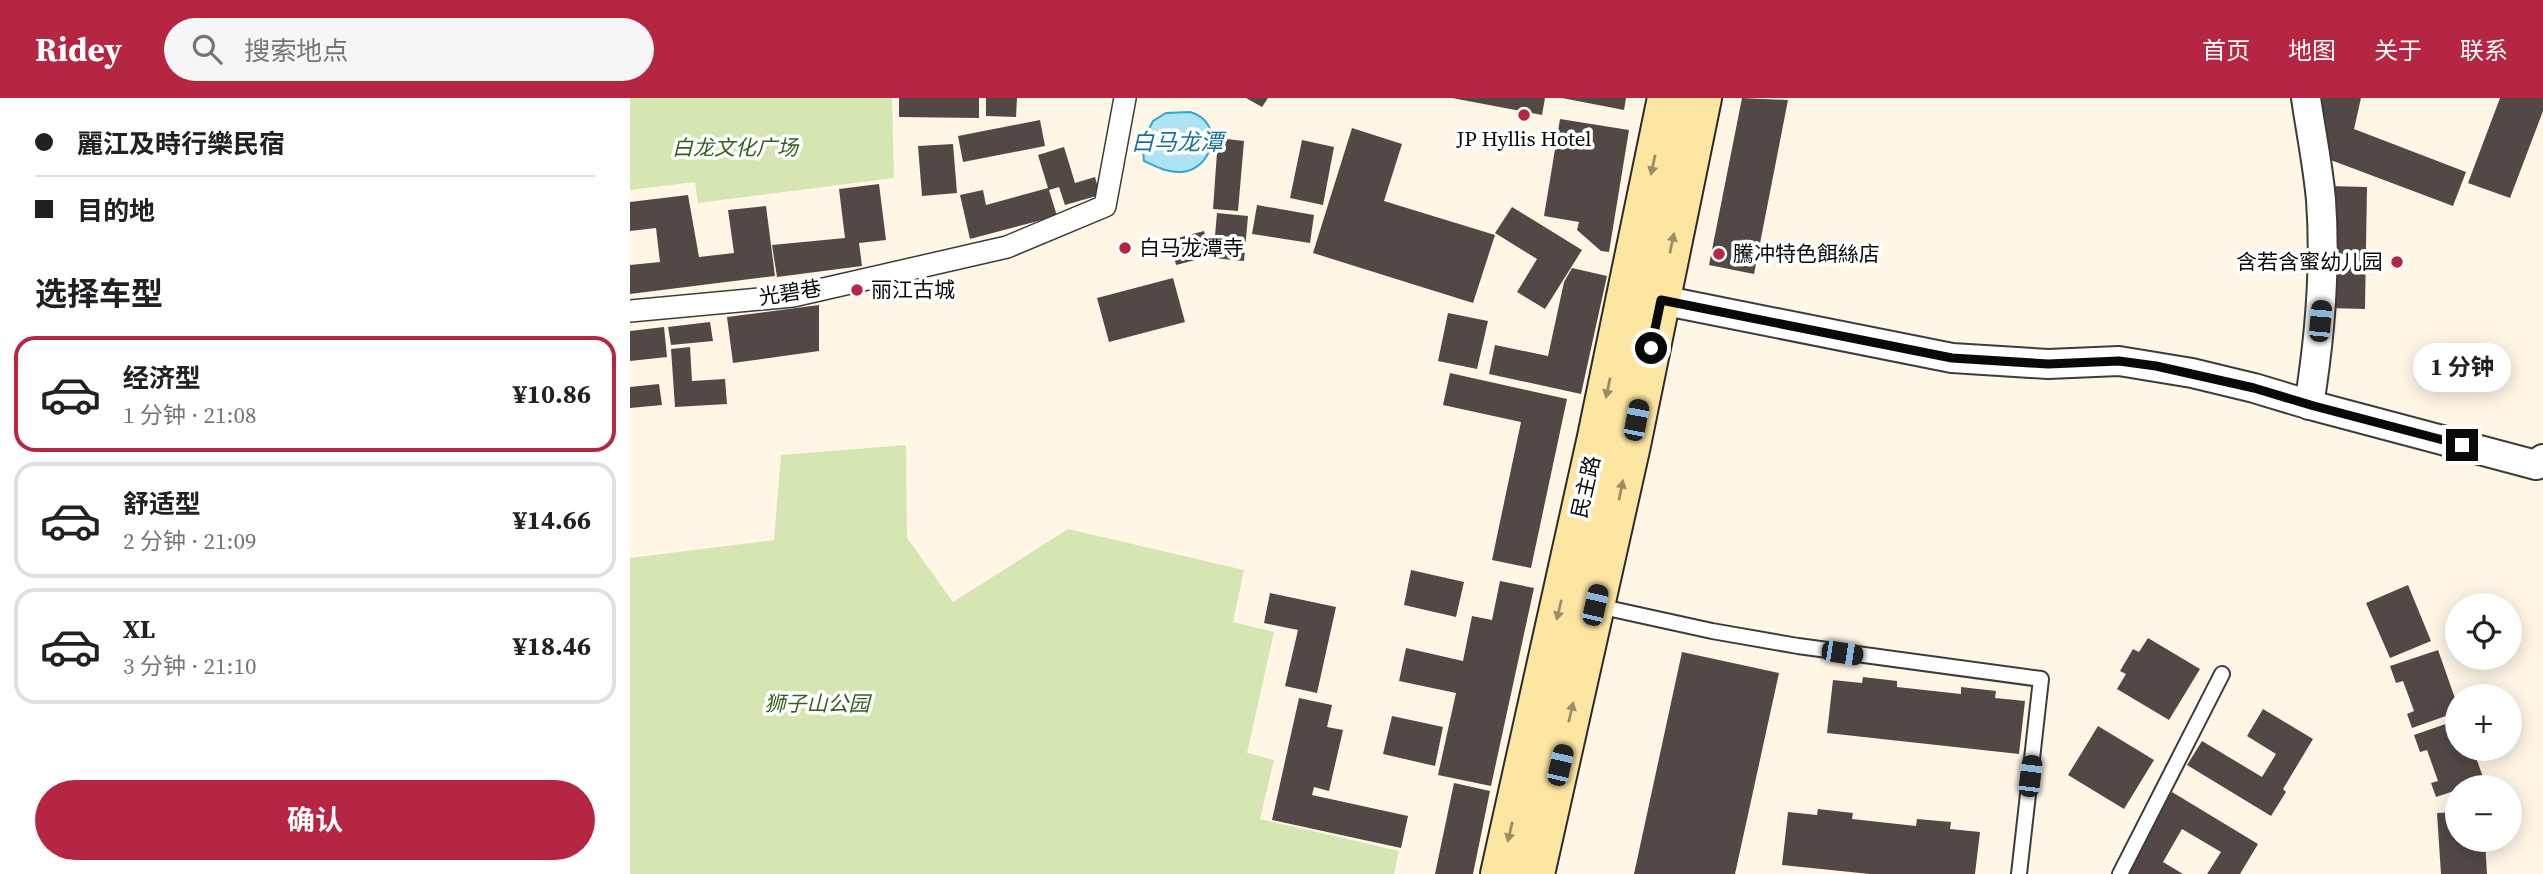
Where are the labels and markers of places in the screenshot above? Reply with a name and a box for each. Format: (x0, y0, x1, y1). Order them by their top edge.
marker: JP Hyllis Hotel (1516, 107, 1532, 123)
place label: JP Hyllis Hotel (1455, 124, 1592, 153)
place label: 白马龙潭寺 (1139, 233, 1244, 262)
place label: 騰冲特色餌絲店 (1733, 239, 1880, 268)
marker: 白马龙潭寺 (1117, 240, 1133, 256)
marker: 騰冲特色餌絲店 (1711, 246, 1727, 262)
place label: 含若含蜜幼儿园 (2236, 247, 2383, 276)
marker: 含若含蜜幼儿园 (2389, 254, 2405, 270)
place label: 丽江古城 (871, 275, 955, 304)
marker: 丽江古城 (849, 282, 865, 298)

